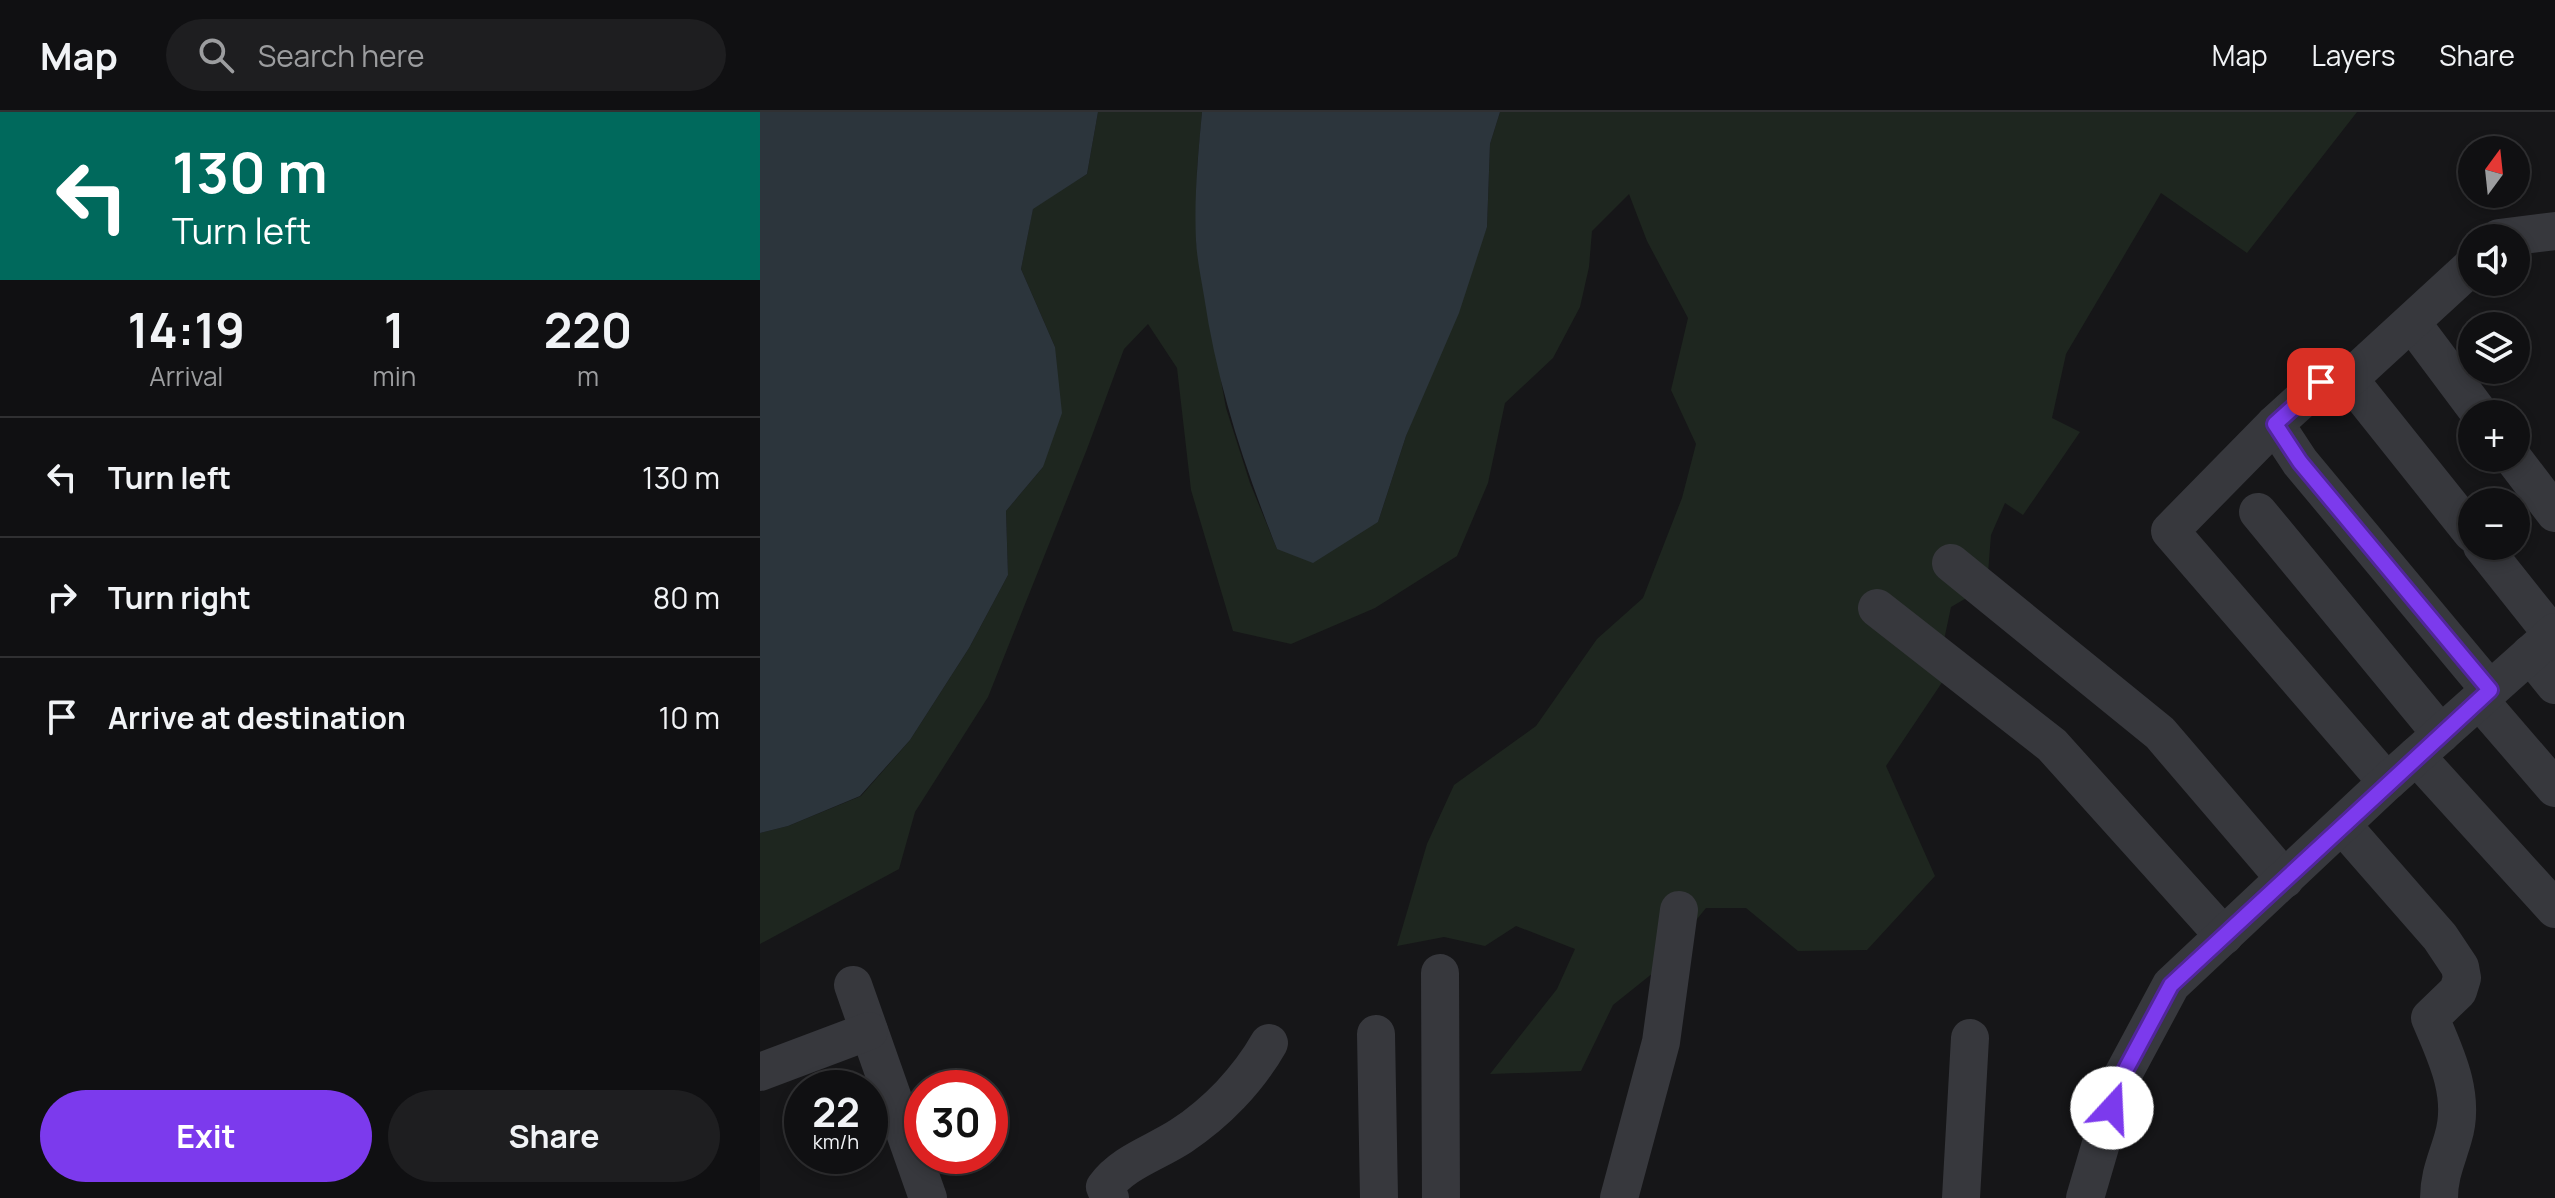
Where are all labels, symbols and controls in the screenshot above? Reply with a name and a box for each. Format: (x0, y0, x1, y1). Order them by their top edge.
search box (166, 19, 726, 91)
text: Map (40, 29, 118, 81)
icon: search (194, 33, 238, 77)
text: Search here (258, 35, 425, 76)
text: Map (2212, 36, 2268, 74)
text: Layers (2312, 36, 2395, 74)
text: Share (2439, 36, 2515, 74)
text: 130 m (172, 133, 328, 210)
north arrow (2458, 136, 2530, 208)
map controls (2458, 136, 2530, 560)
icon: left (40, 144, 144, 248)
text: Turn left (172, 206, 311, 255)
button: sound (2458, 224, 2530, 296)
text: 14:19 (128, 297, 245, 362)
text: 1 (384, 297, 405, 362)
text: 220 (544, 297, 632, 362)
button: layers (2458, 312, 2530, 384)
pin (2287, 348, 2355, 416)
text: Arrival (149, 358, 223, 394)
text: min (373, 358, 416, 394)
text: m (577, 358, 599, 394)
icon: arrive (2299, 360, 2343, 404)
button: + (2458, 400, 2530, 472)
icon: left (40, 455, 84, 499)
text: Turn left (108, 457, 231, 498)
text: 130 m (642, 457, 720, 498)
button: − (2458, 488, 2530, 560)
icon: right (40, 575, 84, 619)
text: Turn right (108, 577, 251, 618)
text: 80 m (653, 577, 720, 618)
icon: arrive (40, 695, 84, 739)
text: Arrive at destination (108, 697, 406, 738)
text: 10 m (659, 697, 720, 738)
position arrow (2070, 1066, 2154, 1150)
speed limit sign: 30 (904, 1070, 1008, 1174)
text: 22 (812, 1084, 860, 1139)
button: Exit (40, 1090, 372, 1182)
button: Share (388, 1090, 720, 1182)
text: km/h (813, 1128, 859, 1155)

